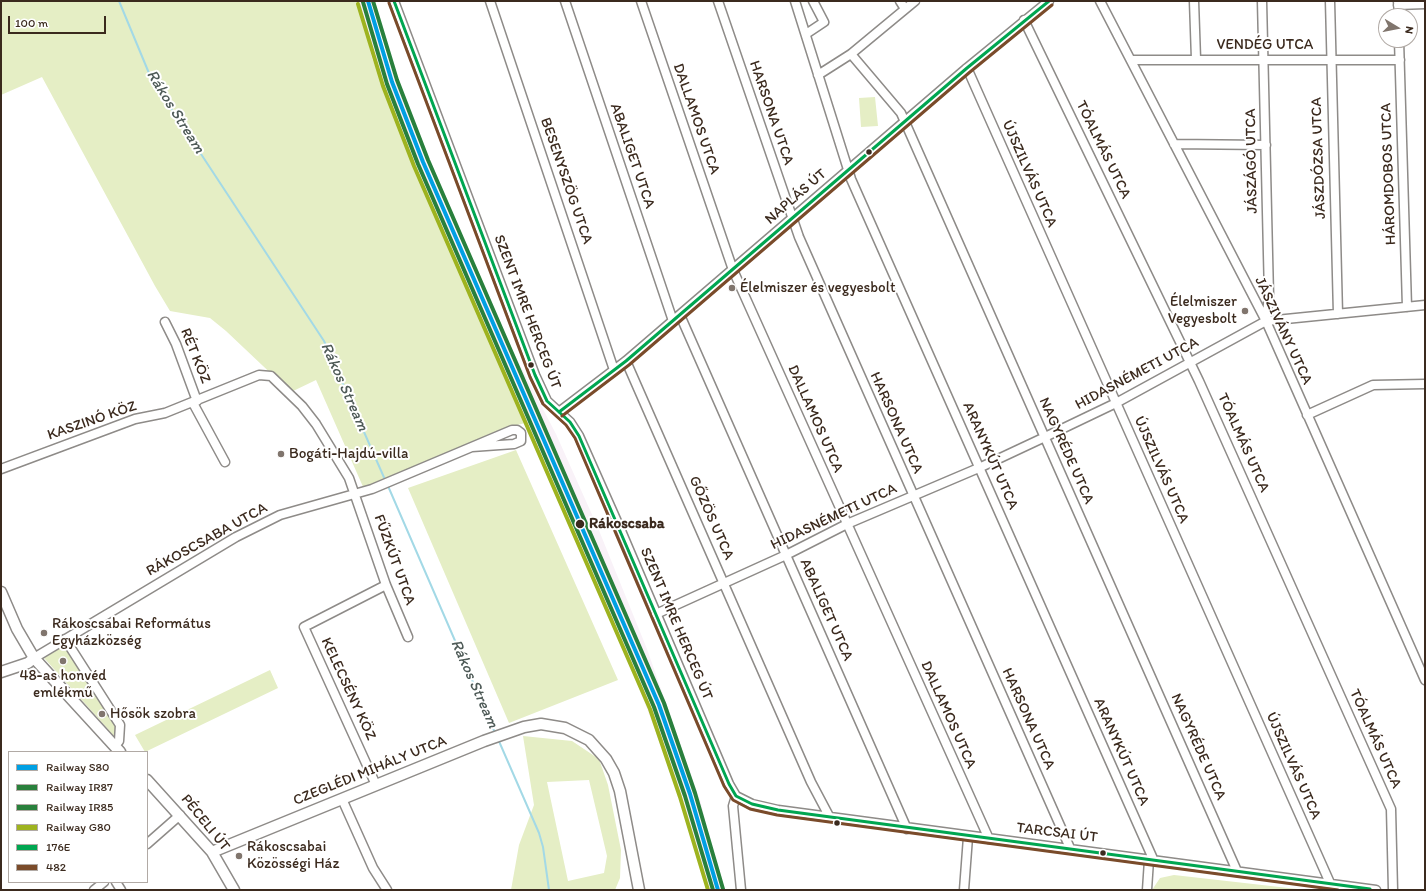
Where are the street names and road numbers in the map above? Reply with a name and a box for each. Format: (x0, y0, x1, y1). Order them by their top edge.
street label: VENDÉG UTCA (1217, 36, 1313, 54)
street label: HARSONA UTCA (745, 58, 797, 168)
street label: DALLAMOS UTCA (669, 61, 723, 177)
street label: JÁSZDÓZSA UTCA (1308, 97, 1330, 219)
street label: TÓALMÁS UTCA (1071, 98, 1135, 202)
street label: ABALIGET UTCA (606, 101, 658, 211)
street label: HÁROMDOBOS UTCA (1378, 103, 1400, 245)
street label: JÁSZÁGÓ UTCA (1242, 108, 1262, 214)
street label: BESENYSZÖG UTCA (536, 115, 596, 247)
street label: ÚJSZILVÁS UTCA (997, 118, 1061, 230)
street label: NAPLÁS ÚT (762, 165, 830, 229)
street label: SZENT IMRE HERCEG ÚT (489, 232, 565, 392)
street label: JÁSZIVÁNY UTCA (1250, 274, 1316, 388)
street label: RÉT KÖZ (176, 326, 214, 386)
street label: HIDASNÉMETI UTCA (1072, 334, 1202, 414)
street label: DALLAMOS UTCA (783, 362, 847, 476)
street label: HARSONA UTCA (866, 369, 926, 477)
street label: TÓALMÁS UTCA (1213, 390, 1273, 496)
street label: NAGYRÉDE UTCA (1034, 395, 1098, 507)
street label: KASZINÓ KÖZ (45, 397, 139, 445)
street label: ARANYKÚT UTCA (958, 399, 1022, 513)
street label: ÚJSZILVÁS UTCA (1129, 414, 1193, 526)
street label: GŐZÖS UTCA (684, 473, 738, 563)
street label: HIDASNÉMETI UTCA (768, 480, 900, 554)
street label: RÁKOSCSABA UTCA (143, 499, 271, 581)
street label: FŰZKÚT UTCA (369, 512, 419, 608)
street label: SZENT IMRE HERCEG ÚT (636, 545, 716, 703)
street label: ABALIGET UTCA (795, 556, 857, 664)
street label: KELECSÉNY KÖZ (316, 635, 380, 743)
street label: DALLAMOS UTCA (916, 658, 980, 772)
street label: HARSONA UTCA (998, 665, 1058, 773)
street label: TÓALMÁS UTCA (1345, 686, 1405, 792)
street label: NAGYRÉDE UTCA (1166, 691, 1230, 803)
street label: ARANYKÚT UTCA (1089, 695, 1153, 809)
street label: ÚJSZILVÁS UTCA (1261, 710, 1325, 822)
street label: CZEGLÉDI MIHÁLY UTCA (291, 732, 449, 810)
street label: PÉCELI ÚT (177, 791, 233, 855)
street label: TARCSAI ÚT (1015, 819, 1099, 847)

